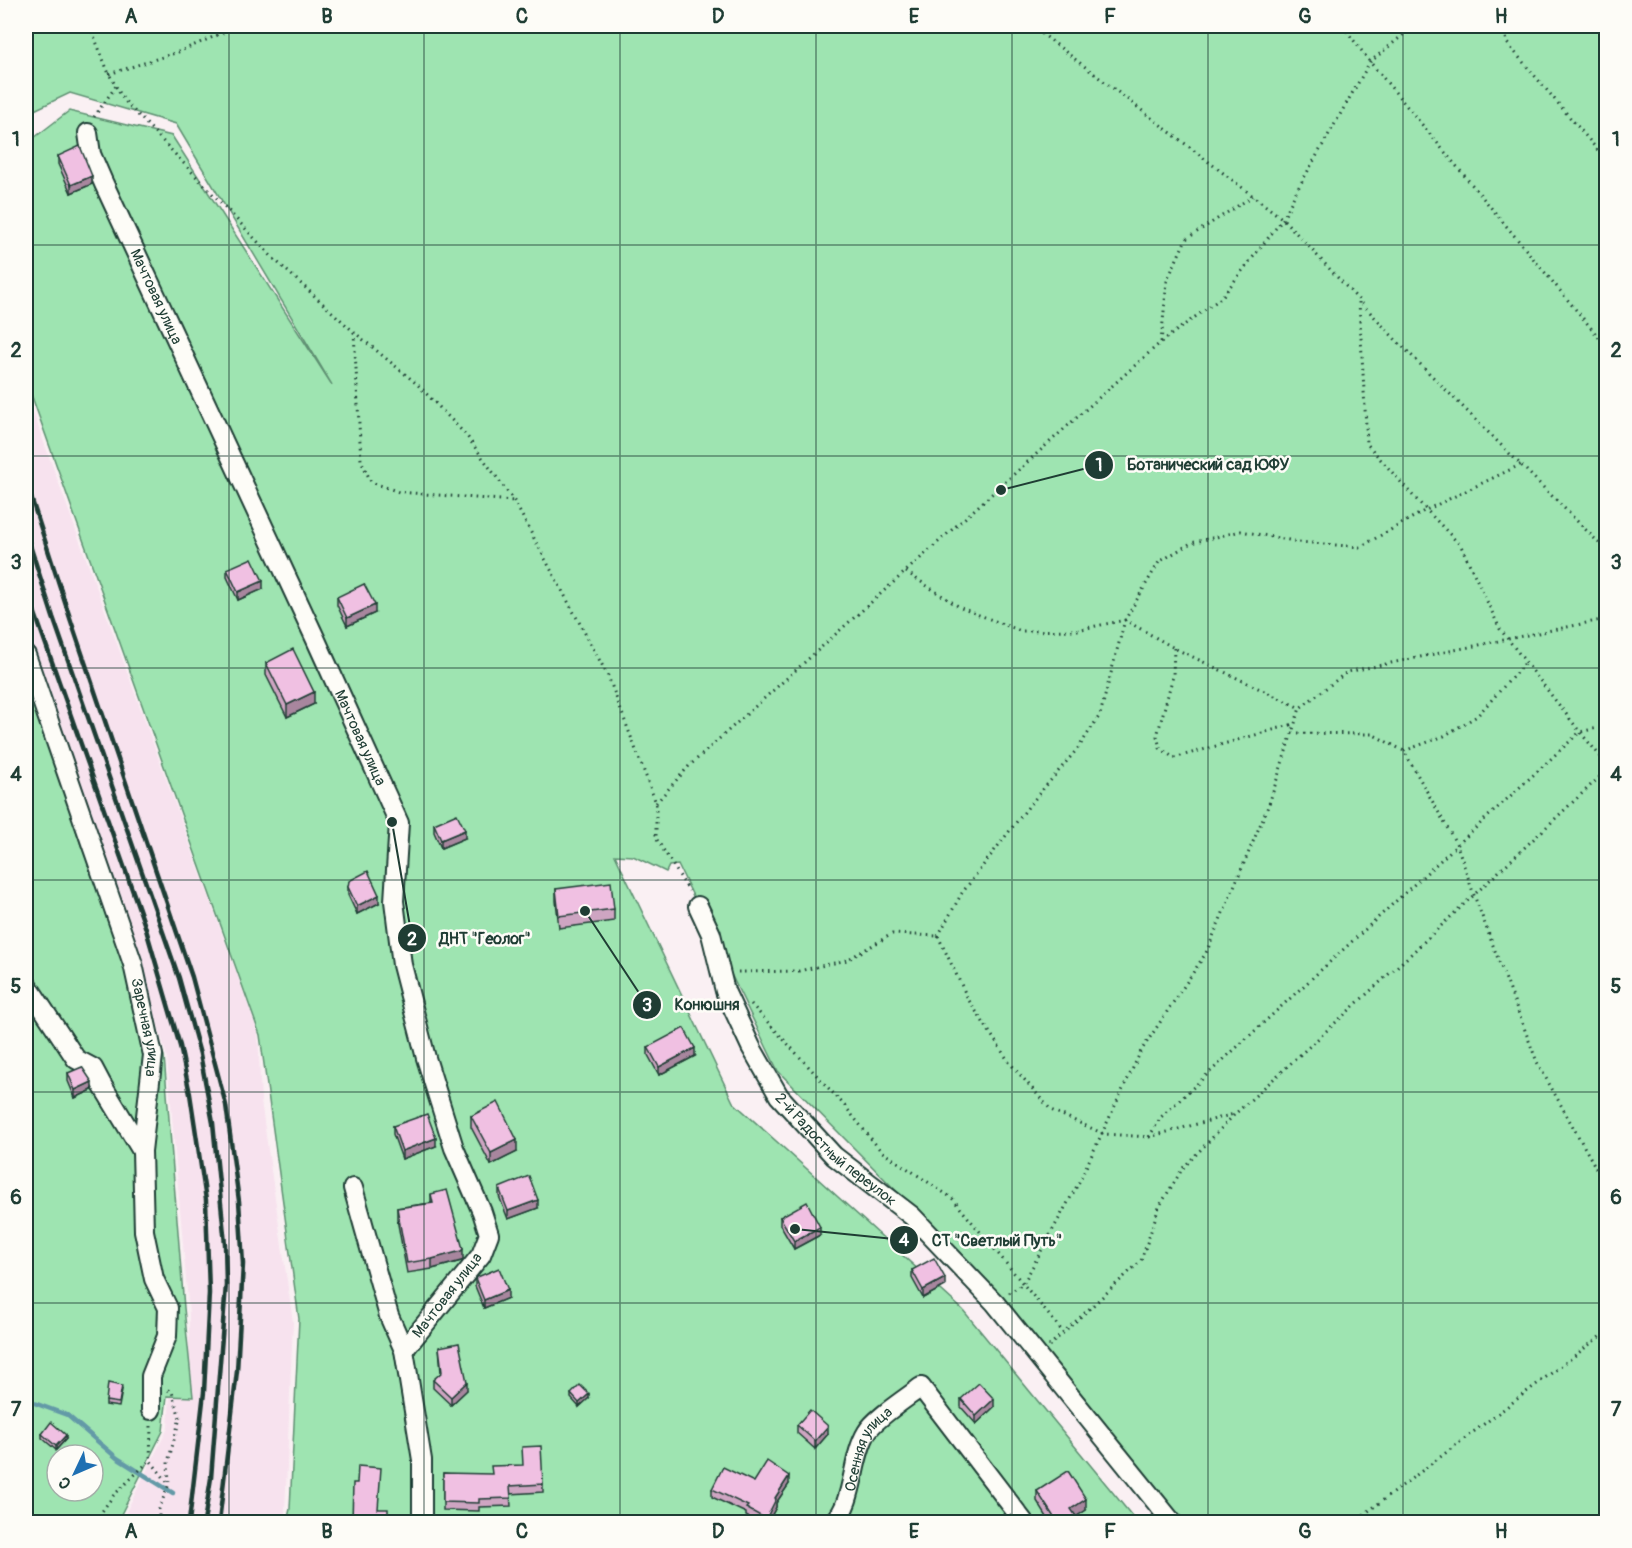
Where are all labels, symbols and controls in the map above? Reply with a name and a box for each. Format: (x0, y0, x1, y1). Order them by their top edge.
text: A (125, 4, 138, 29)
text: B (321, 4, 333, 29)
text: C (516, 4, 528, 29)
text: D (712, 4, 725, 29)
text: E (909, 4, 920, 29)
text: F (1104, 4, 1116, 29)
text: G (1298, 4, 1312, 29)
text: H (1495, 4, 1508, 29)
text: 1 (12, 127, 20, 152)
text: 1 (1612, 127, 1620, 152)
street label: Мачтовая улица (126, 246, 186, 347)
text: 2 (10, 338, 22, 363)
text: 2 (1610, 338, 1622, 363)
callout: Ботанический сад ЮФУ (1084, 448, 1301, 482)
text: 1 (1095, 454, 1103, 477)
text: Ботанический сад ЮФУ (1127, 455, 1289, 475)
text: 3 (10, 550, 22, 575)
text: 3 (1610, 550, 1622, 575)
street label: Мачтовая улица (330, 687, 390, 789)
text: 4 (10, 762, 22, 787)
text: 4 (1610, 762, 1622, 787)
callout: ДНТ "Геолог" (397, 921, 543, 955)
text: 2 (407, 928, 417, 951)
text: ДНТ "Геолог" (438, 929, 531, 949)
text: 5 (11, 974, 22, 999)
text: 5 (1611, 974, 1622, 999)
street label: Заречная улица (126, 977, 162, 1078)
callout: Конюшня (632, 988, 751, 1022)
text: 3 (642, 994, 652, 1017)
text: Конюшня (674, 995, 740, 1015)
street label: 2-й Радостный переулок (771, 1089, 900, 1211)
text: 6 (10, 1185, 22, 1210)
text: 6 (1610, 1185, 1622, 1210)
callout: СТ "Светлый Путь" (889, 1223, 1074, 1257)
text: 4 (899, 1229, 910, 1252)
text: СТ "Светлый Путь" (932, 1231, 1062, 1251)
street label: Мачтовая улица (408, 1249, 487, 1342)
text: 7 (11, 1397, 22, 1422)
text: 7 (1611, 1397, 1622, 1422)
street label: Осенняя улица (841, 1403, 896, 1494)
north arrow (45, 1443, 105, 1503)
text: С (54, 1472, 76, 1493)
text: A (125, 1519, 138, 1544)
text: B (321, 1519, 333, 1544)
text: C (516, 1519, 528, 1544)
text: D (712, 1519, 725, 1544)
text: E (909, 1519, 920, 1544)
text: F (1104, 1519, 1116, 1544)
text: G (1298, 1519, 1312, 1544)
text: H (1495, 1519, 1508, 1544)

